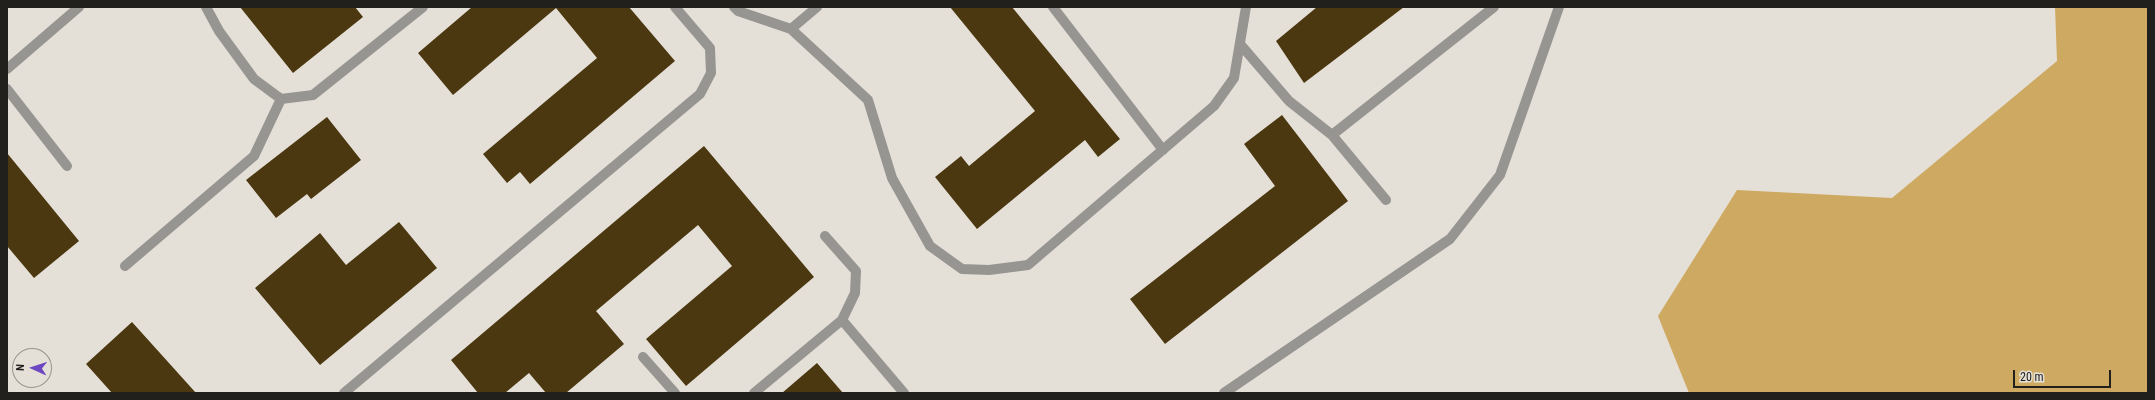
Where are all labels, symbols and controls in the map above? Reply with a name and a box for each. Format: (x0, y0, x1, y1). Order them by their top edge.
north arrow (12, 348, 52, 388)
scale bar (2015, 362, 2113, 388)
text: N (14, 364, 27, 371)
text: 20 m (2020, 370, 2044, 384)

